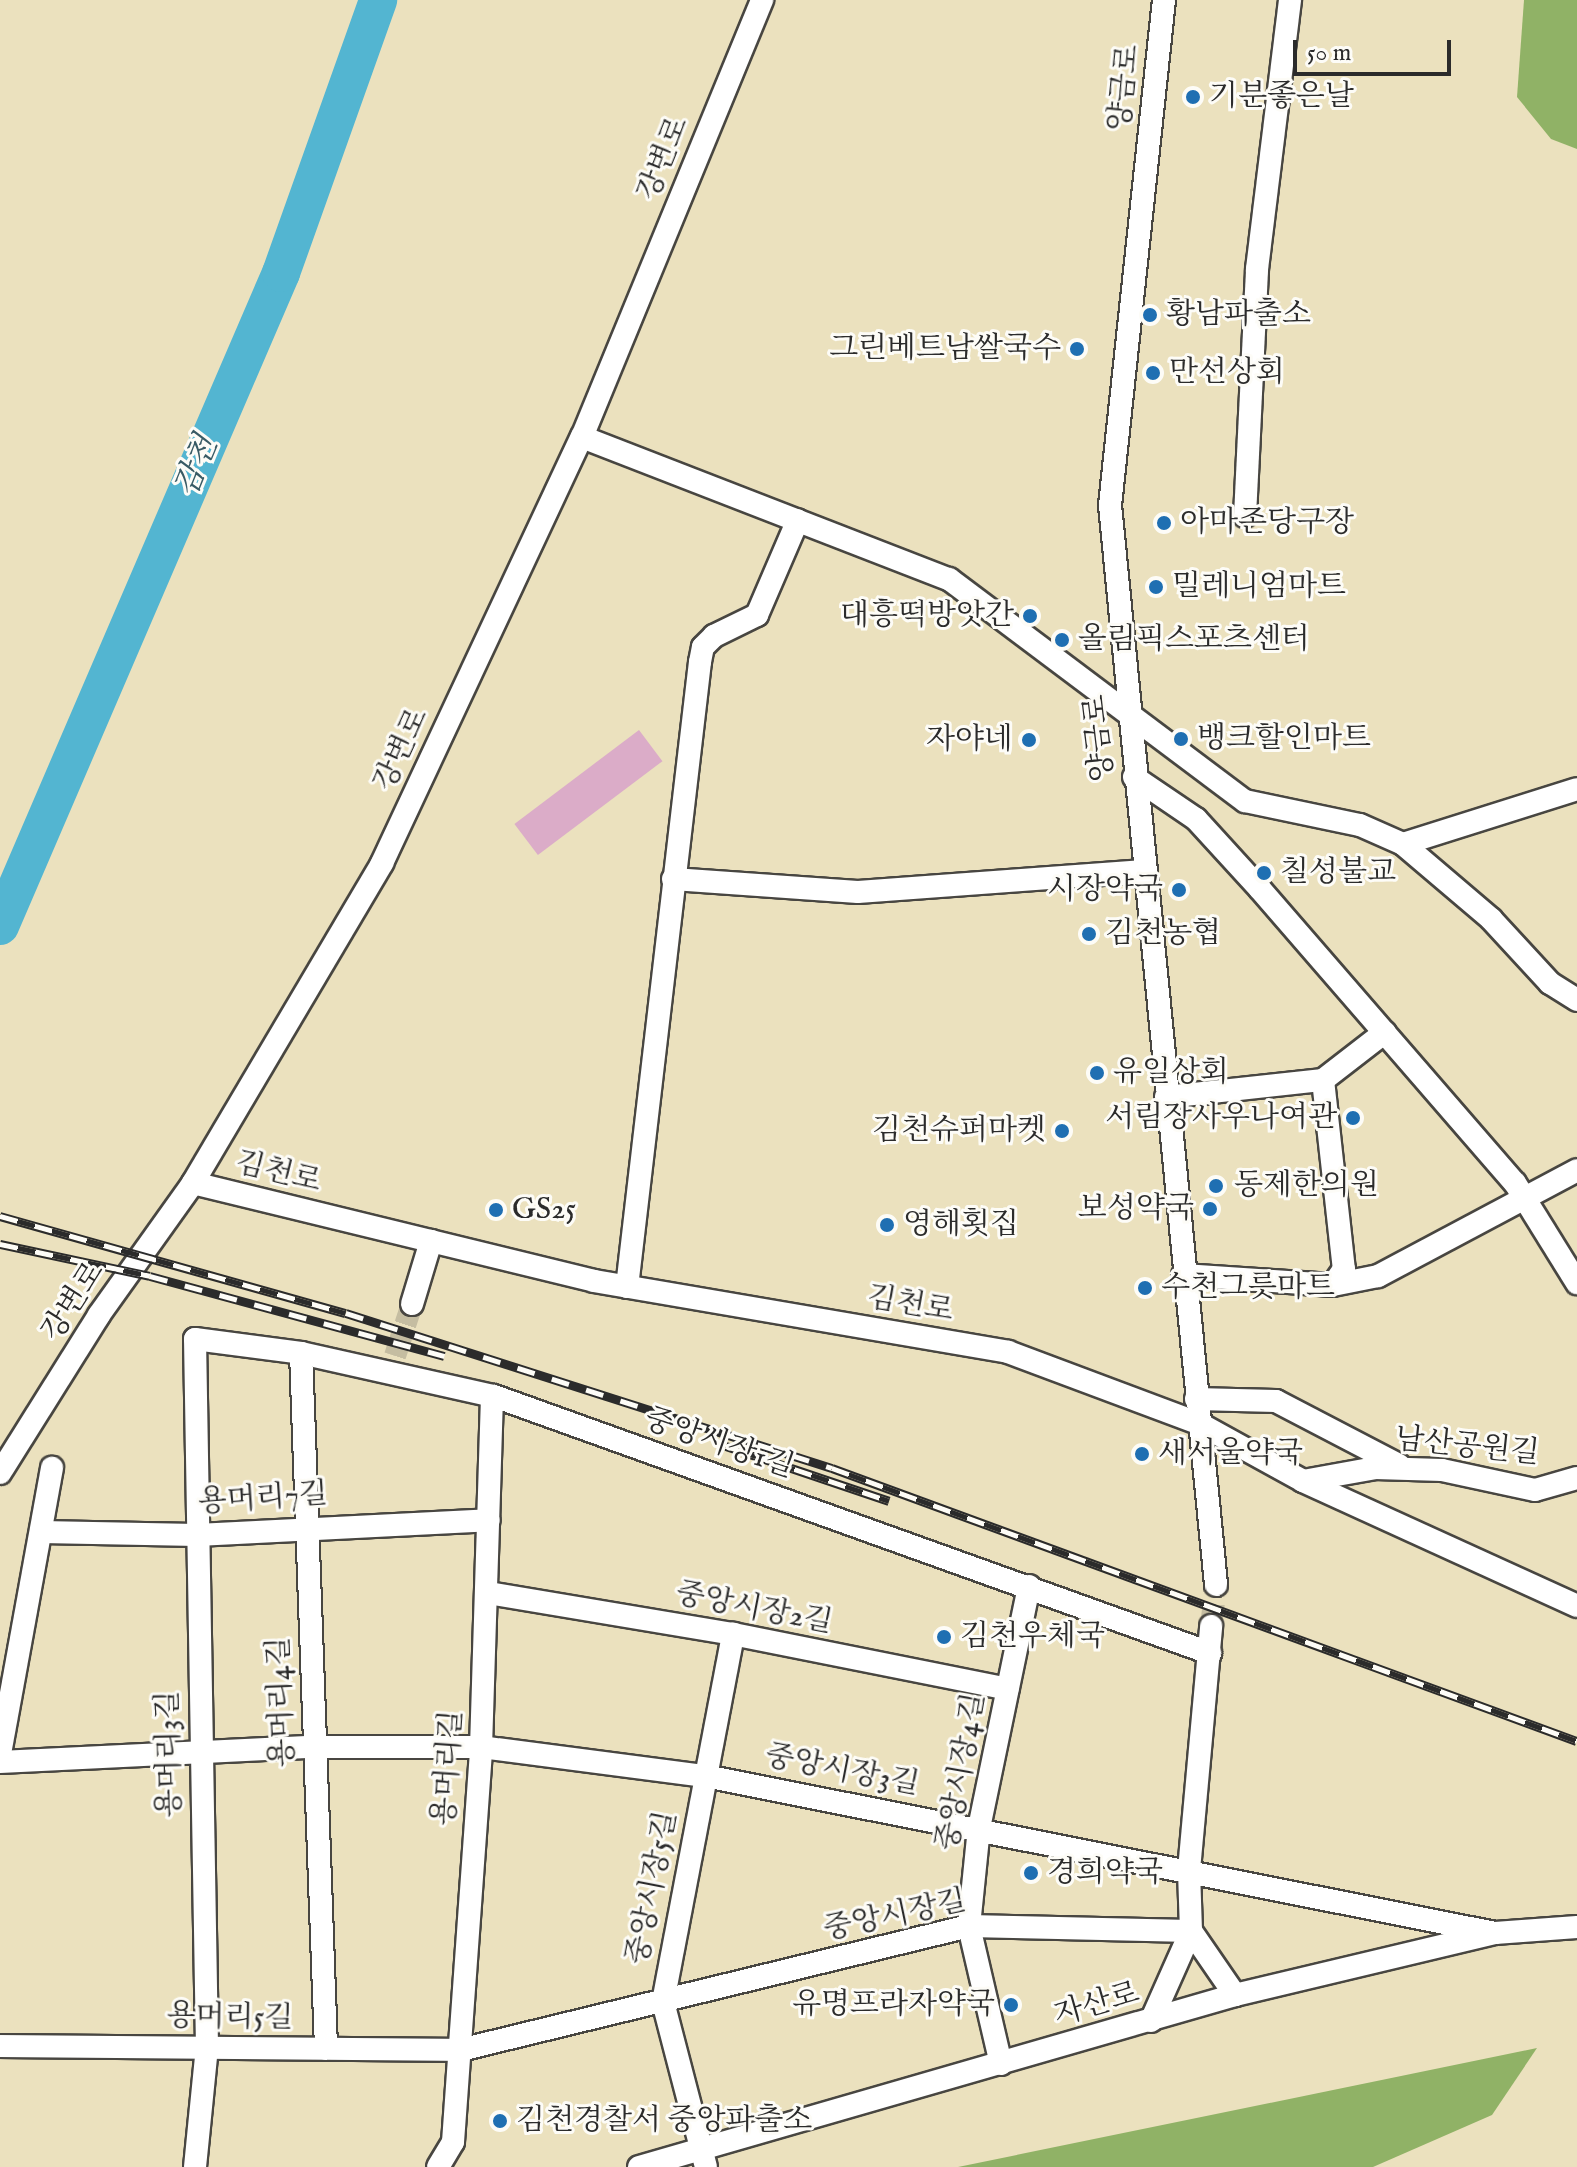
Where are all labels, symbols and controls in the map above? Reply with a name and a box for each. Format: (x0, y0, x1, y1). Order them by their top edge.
scale bar (1297, 24, 1455, 74)
text: 50 m (1307, 38, 1351, 69)
street label: 양금로 (1103, 43, 1147, 133)
place label: 기분좋은날 (1209, 79, 1354, 115)
marker: 기분좋은날 (1184, 88, 1202, 106)
street label: 강변로 (631, 112, 697, 206)
place label: 황남파출소 (1166, 297, 1311, 333)
marker: 황남파출소 (1141, 306, 1159, 324)
place label: 그린베트남쌀국수 (829, 331, 1061, 367)
marker: 그린베트남쌀국수 (1068, 340, 1086, 358)
place label: 만선상회 (1169, 355, 1285, 391)
marker: 만선상회 (1144, 364, 1162, 382)
water label: 감천 (168, 431, 228, 503)
place label: 아마존당구장 (1180, 505, 1354, 541)
marker: 아마존당구장 (1155, 514, 1173, 532)
place label: 밀레니엄마트 (1172, 569, 1346, 605)
marker: 밀레니엄마트 (1147, 578, 1165, 596)
place label: 대흥떡방앗간 (840, 598, 1014, 634)
marker: 대흥떡방앗간 (1021, 607, 1039, 625)
place label: 올림픽스포츠센터 (1078, 622, 1310, 658)
marker: 올림픽스포츠센터 (1053, 631, 1071, 649)
street label: 양금로 (1078, 693, 1122, 783)
street label: 강변로 (367, 703, 437, 797)
place label: 뱅크할인마트 (1197, 721, 1371, 757)
place label: 자야네 (926, 722, 1013, 758)
marker: 뱅크할인마트 (1172, 730, 1190, 748)
marker: 자야네 (1020, 731, 1038, 749)
place label: 칠성불교 (1280, 855, 1396, 891)
marker: 칠성불교 (1255, 864, 1273, 882)
place label: 시장약국 (1047, 872, 1163, 908)
marker: 시장약국 (1170, 881, 1188, 899)
place label: 김천농협 (1105, 916, 1221, 952)
marker: 김천농협 (1080, 925, 1098, 943)
place label: 유일상회 (1113, 1055, 1229, 1091)
marker: 유일상회 (1088, 1064, 1106, 1082)
place label: 서림장사우나여관 (1105, 1100, 1337, 1136)
marker: 서림장사우나여관 (1344, 1109, 1362, 1127)
place label: 김천슈퍼마켓 (872, 1113, 1046, 1149)
marker: 김천슈퍼마켓 (1053, 1122, 1071, 1140)
street label: 김천로 (231, 1145, 325, 1201)
place label: 동제한의원 (1234, 1168, 1379, 1204)
marker: 동제한의원 (1205, 1175, 1227, 1197)
place label: 보성약국 (1078, 1191, 1194, 1227)
place label: GS25 (512, 1192, 576, 1228)
marker: 보성약국 (1201, 1200, 1219, 1218)
marker: GS25 (487, 1201, 505, 1219)
place label: 영해횟집 (903, 1207, 1019, 1243)
marker: 영해횟집 (878, 1216, 896, 1234)
street label: 강변로 (35, 1256, 113, 1348)
place label: 수천그릇마트 (1161, 1270, 1335, 1306)
marker: 수천그릇마트 (1136, 1279, 1154, 1297)
street label: 김천로 (864, 1280, 956, 1330)
street label: 중앙시장1길 (639, 1402, 799, 1486)
street label: 남산공원길 (1393, 1422, 1541, 1472)
place label: 새서울약국 (1158, 1436, 1303, 1472)
marker: 새서울약국 (1133, 1445, 1151, 1463)
street label: 용머리7길 (197, 1477, 329, 1521)
street label: 중앙시장2길 (673, 1576, 835, 1642)
place label: 김천우체국 (960, 1619, 1105, 1655)
marker: 김천우체국 (935, 1628, 953, 1646)
street label: 용머리4길 (262, 1636, 302, 1768)
street label: 용머리3길 (151, 1690, 189, 1818)
street label: 중앙시장4길 (930, 1690, 994, 1854)
street label: 용머리길 (427, 1709, 471, 1827)
street label: 중앙시장3길 (762, 1738, 922, 1804)
street label: 중앙시장5길 (620, 1808, 686, 1968)
place label: 경희약국 (1047, 1855, 1163, 1891)
marker: 경희약국 (1022, 1864, 1040, 1882)
street label: 중앙시장길 (820, 1883, 970, 1949)
street label: 자산로 (1050, 1976, 1144, 2034)
place label: 유명프라자약국 (792, 1987, 995, 2023)
marker: 유명프라자약국 (1002, 1996, 1020, 2014)
street label: 용머리5길 (166, 1999, 294, 2037)
place label: 김천경찰서 중앙파출소 (516, 2103, 812, 2139)
marker: 김천경찰서 중앙파출소 (491, 2112, 509, 2130)

